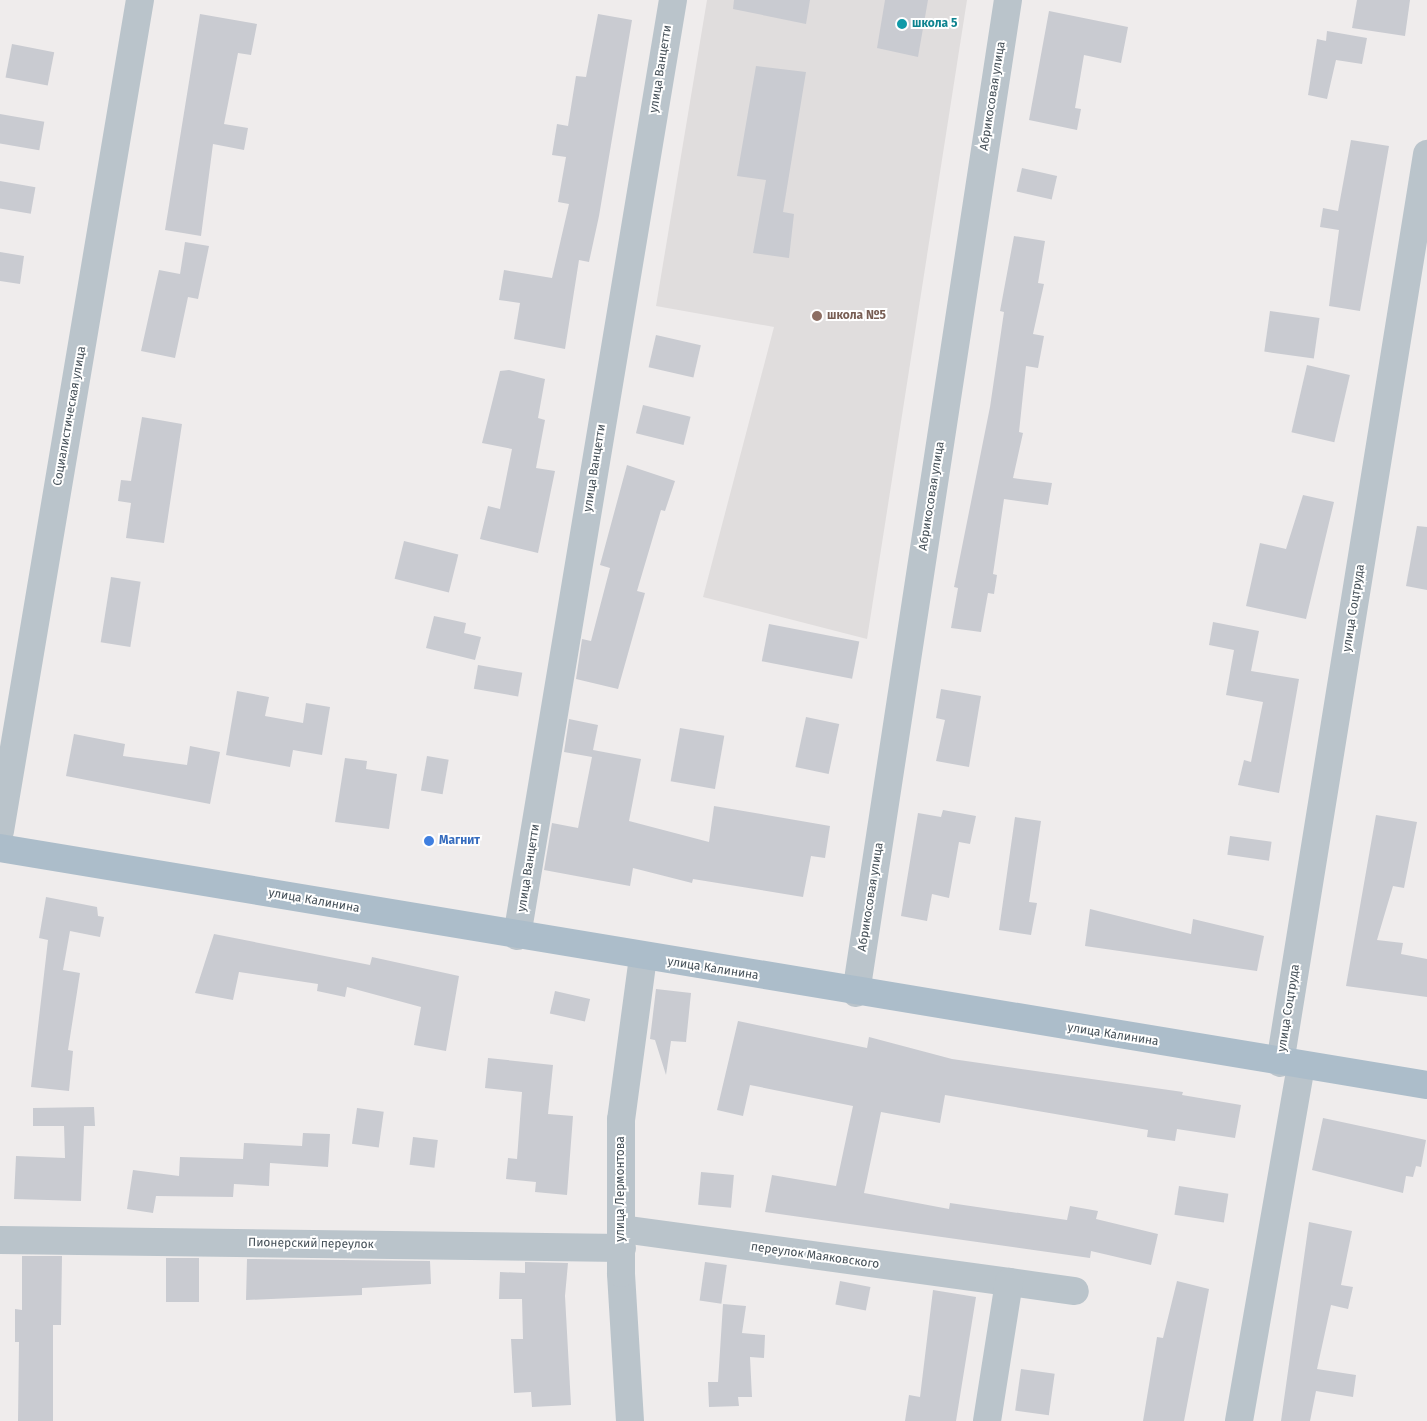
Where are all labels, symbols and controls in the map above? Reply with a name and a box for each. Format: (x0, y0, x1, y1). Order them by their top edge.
place label: школа 5 (912, 17, 957, 31)
marker: школа 5 (896, 18, 908, 30)
street label: улица Ванцетти (647, 24, 675, 114)
street label: Абрикосовая улица (977, 40, 1009, 152)
place label: школа №5 (827, 309, 886, 323)
marker: школа №5 (811, 310, 823, 322)
street label: Социалистическая улица (51, 345, 89, 487)
street label: улица Ванцетти (581, 423, 609, 513)
street label: Абрикосовая улица (916, 440, 948, 552)
street label: улица Соцтруда (1340, 563, 1368, 653)
street label: улица Ванцетти (515, 823, 543, 913)
place label: Магнит (439, 834, 480, 848)
marker: Магнит (423, 835, 435, 847)
street label: Абрикосовая улица (855, 841, 887, 953)
street label: улица Калинина (267, 886, 361, 916)
street label: улица Калинина (666, 955, 760, 983)
street label: улица Соцтруда (1275, 963, 1303, 1053)
street label: улица Калинина (1066, 1021, 1160, 1049)
street label: улица Лермонтова (614, 1136, 628, 1242)
street label: Пионерский переулок (248, 1236, 374, 1252)
street label: переулок Маяковского (750, 1240, 880, 1272)

